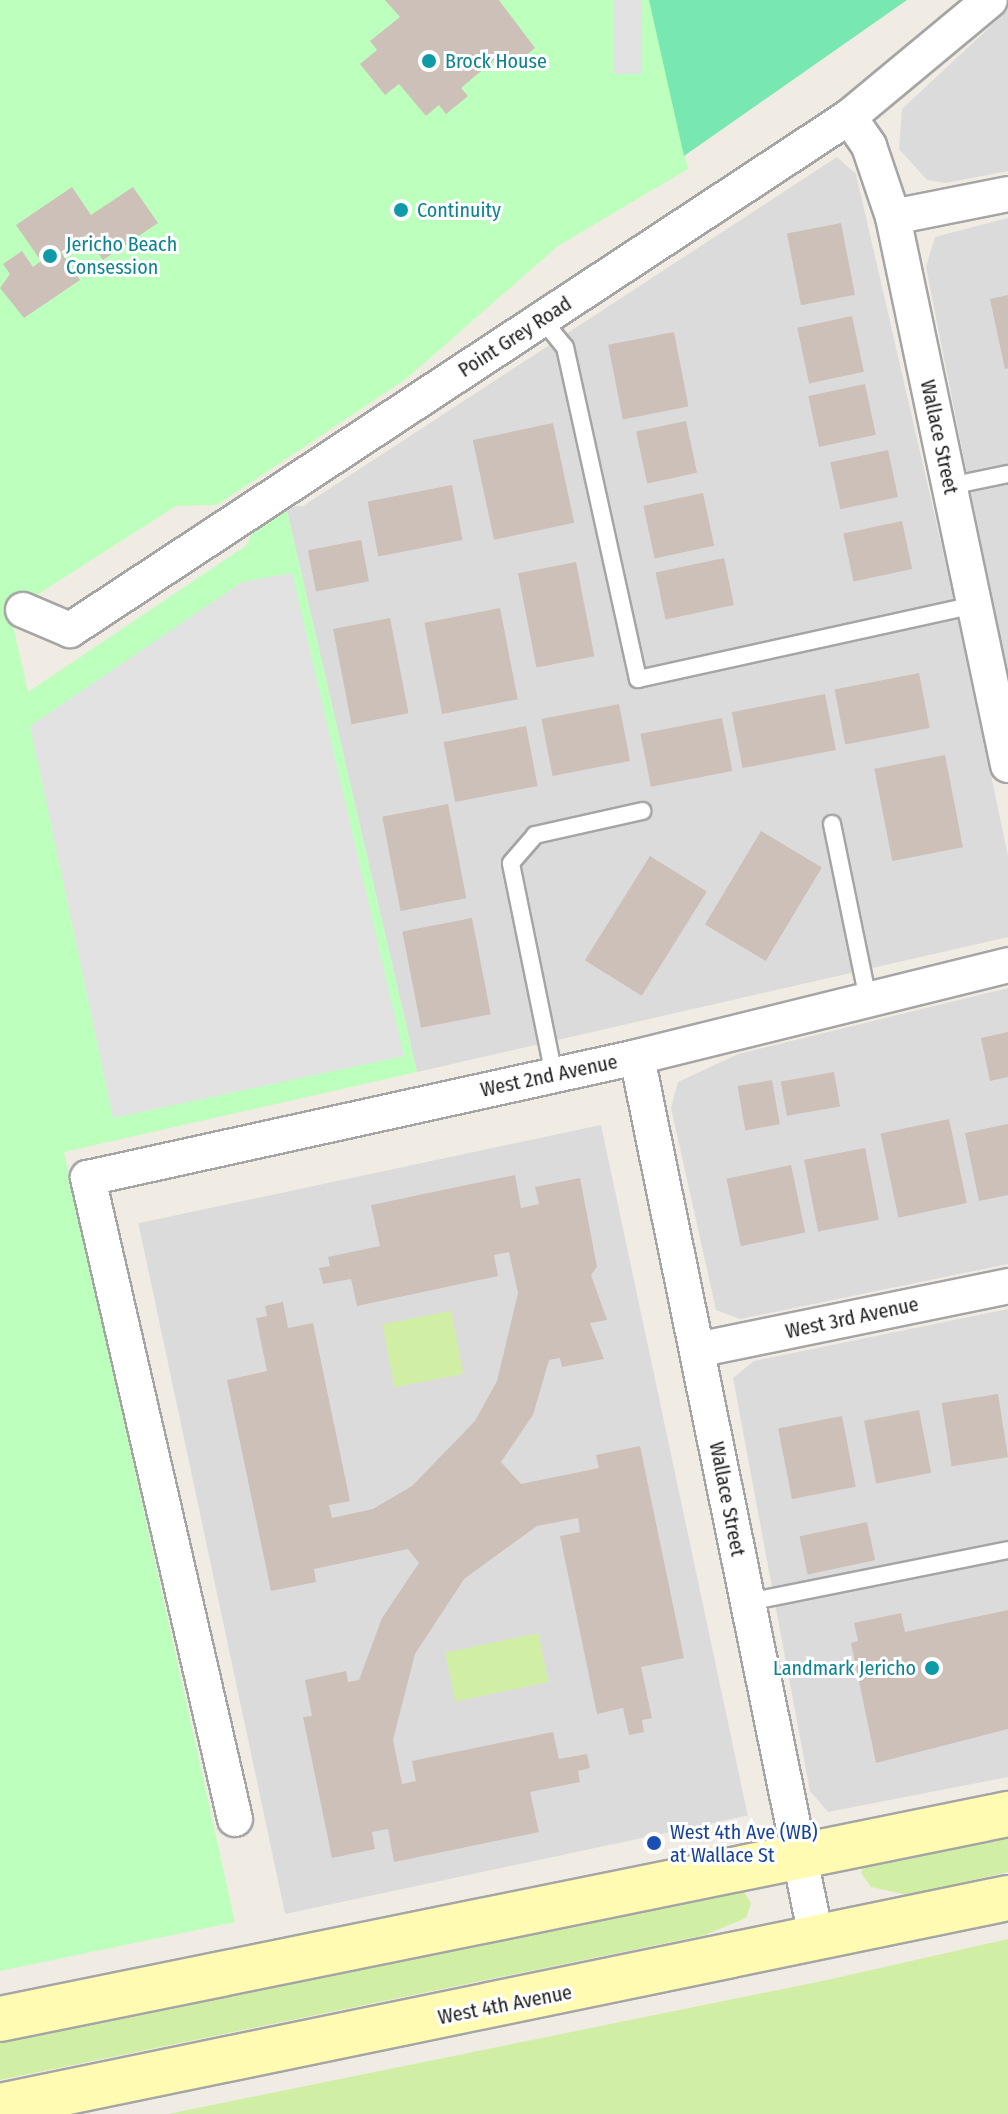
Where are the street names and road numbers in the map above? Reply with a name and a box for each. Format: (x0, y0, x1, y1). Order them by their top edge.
street label: Point Grey Road (454, 292, 576, 382)
street label: Wallace Street (915, 378, 963, 496)
street label: West 2nd Avenue (478, 1050, 620, 1102)
street label: West 3rd Avenue (783, 1292, 921, 1344)
street label: Wallace Street (704, 1440, 750, 1558)
street label: West 4th Avenue (436, 1980, 574, 2030)

